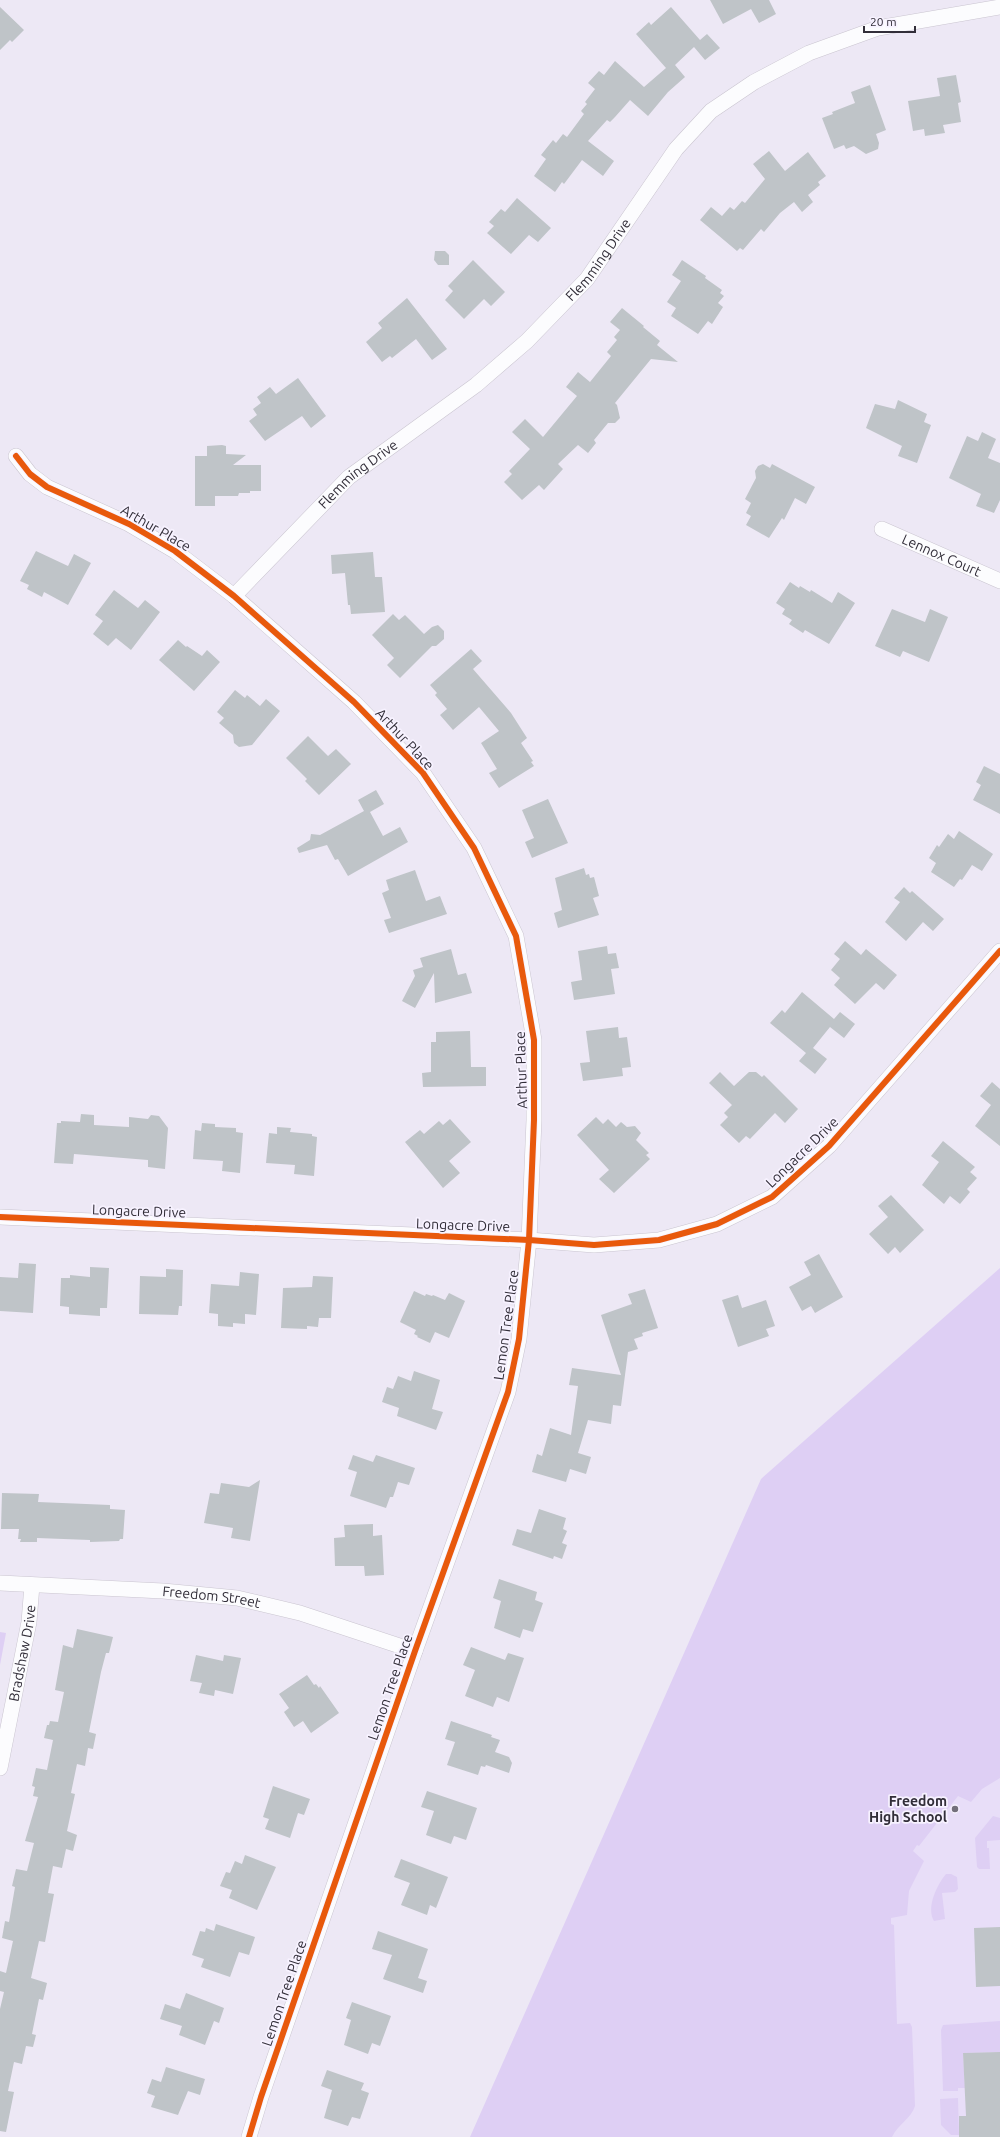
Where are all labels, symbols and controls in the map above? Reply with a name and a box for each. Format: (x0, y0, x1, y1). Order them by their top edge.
scale bar (864, 8, 915, 34)
text: 20 m (870, 15, 897, 28)
street label: Flemming Drive (562, 216, 634, 304)
street label: Flemming Drive (315, 437, 401, 512)
street label: Arthur Place (118, 502, 194, 554)
street label: Lennox Court (899, 531, 984, 580)
street label: Arthur Place (373, 705, 437, 773)
street label: Arthur Place (512, 1031, 530, 1109)
street label: Longacre Drive (762, 1113, 842, 1191)
street label: Longacre Drive (92, 1201, 186, 1221)
street label: Longacre Drive (416, 1215, 510, 1235)
street label: Lemon Tree Place (490, 1269, 522, 1381)
street label: Freedom Street (162, 1583, 263, 1611)
street label: Bradshaw Drive (5, 1604, 38, 1703)
street label: Lemon Tree Place (364, 1632, 416, 1742)
place label: Freedom High School (869, 1793, 947, 1825)
marker: Freedom High School (950, 1804, 960, 1814)
street label: Lemon Tree Place (258, 1938, 310, 2048)

